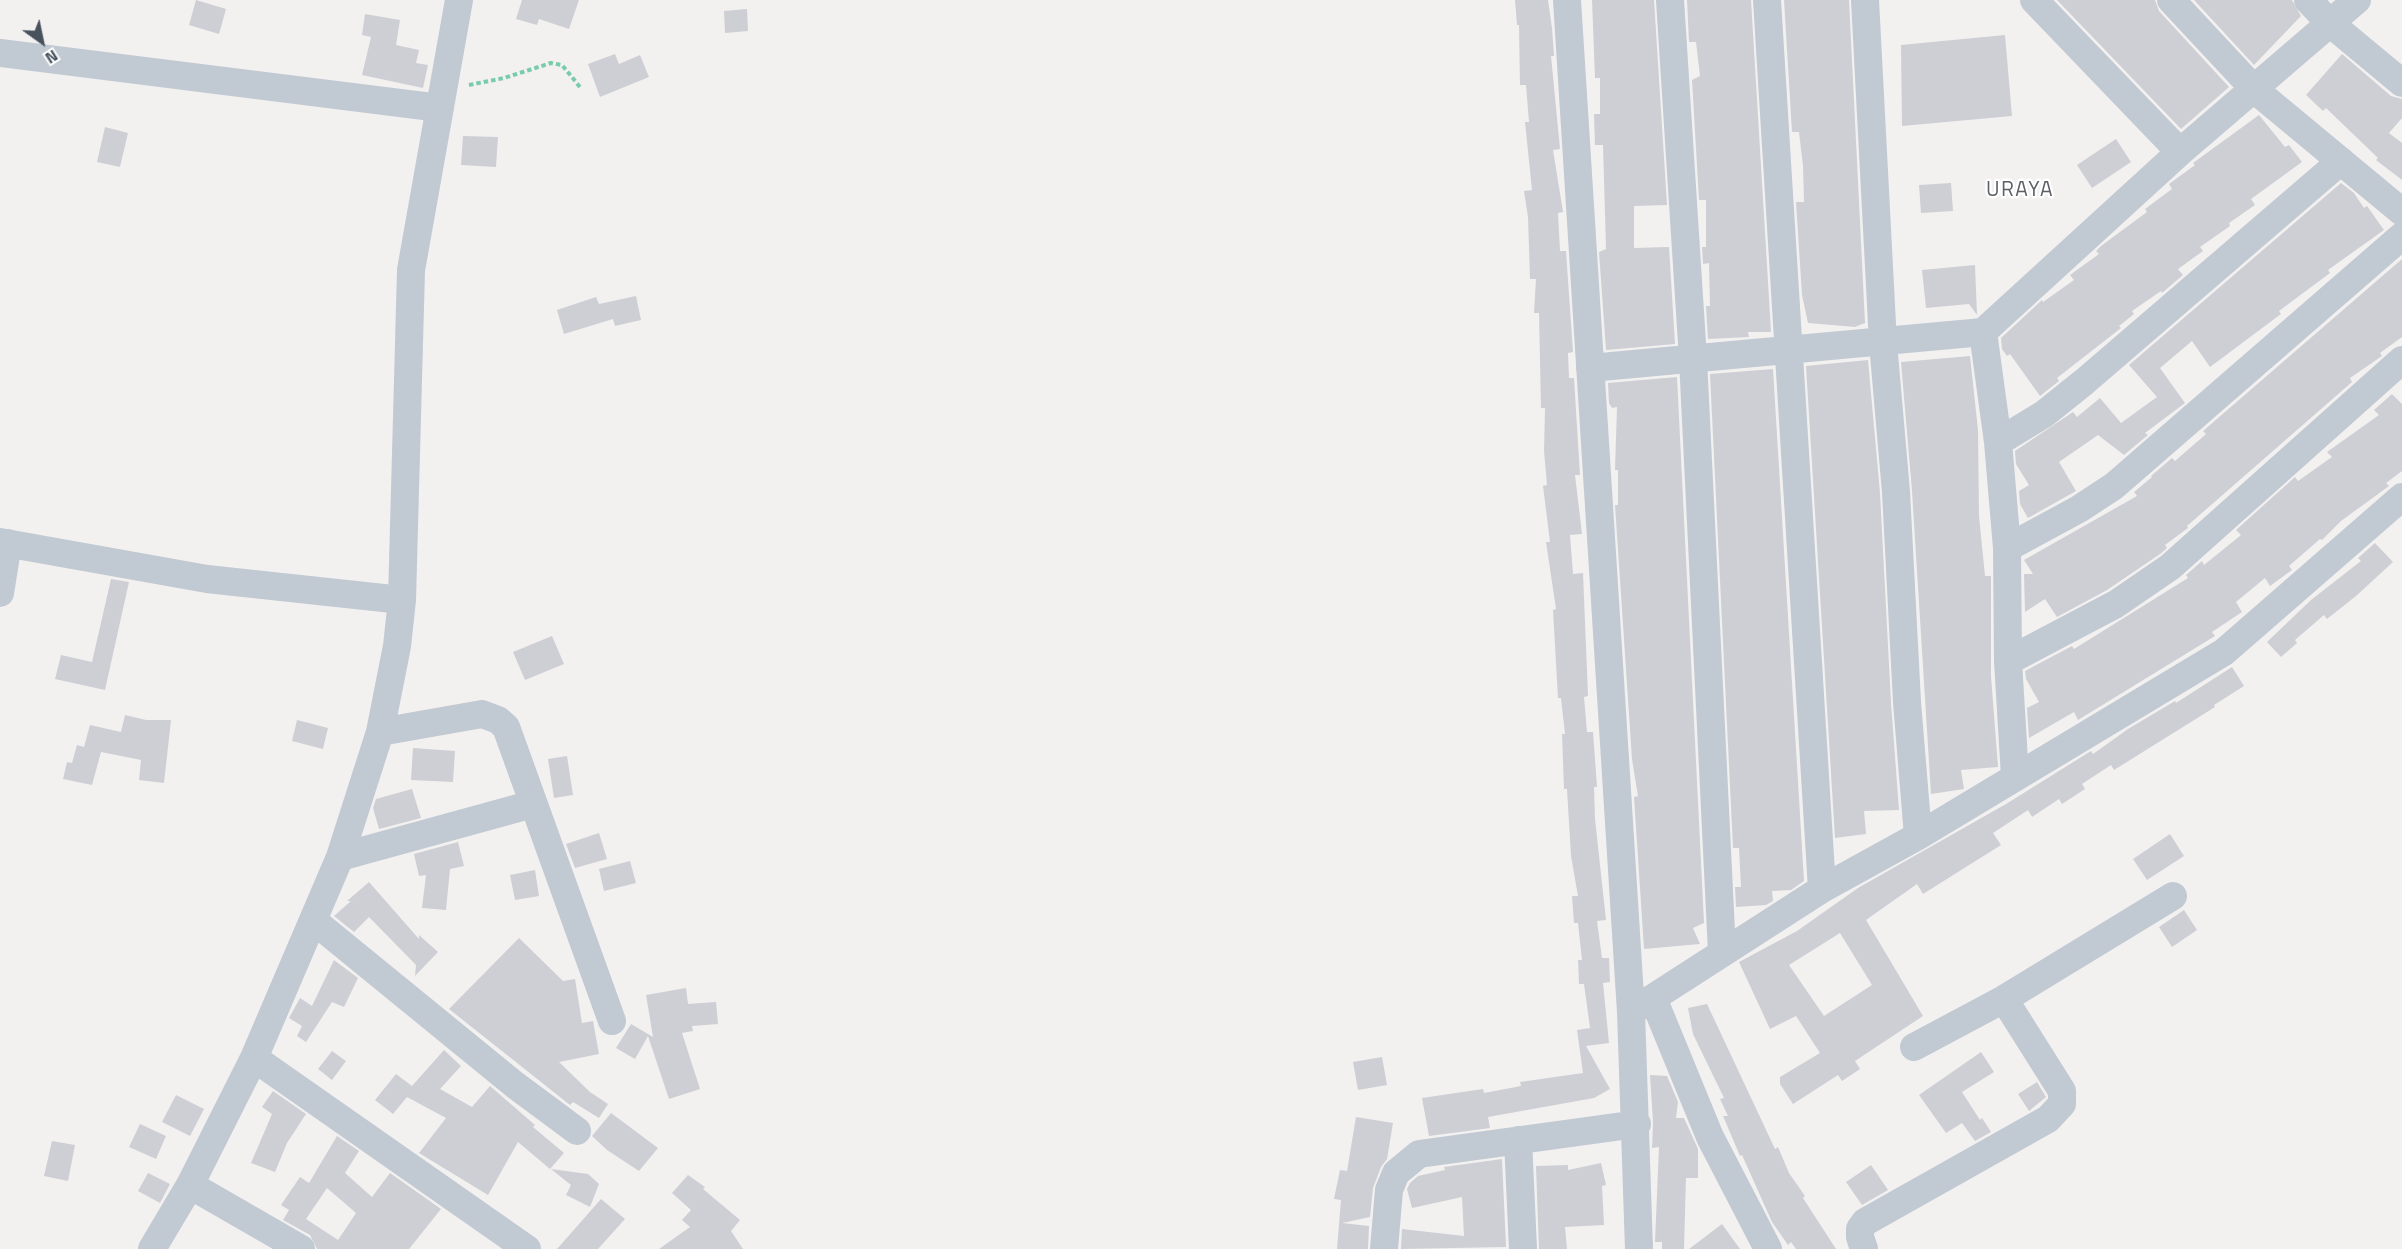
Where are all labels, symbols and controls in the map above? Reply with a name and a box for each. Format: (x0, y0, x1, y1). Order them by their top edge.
north arrow (12, 12, 72, 72)
text: N (41, 44, 63, 70)
district label: URAYA (1986, 178, 2054, 204)

